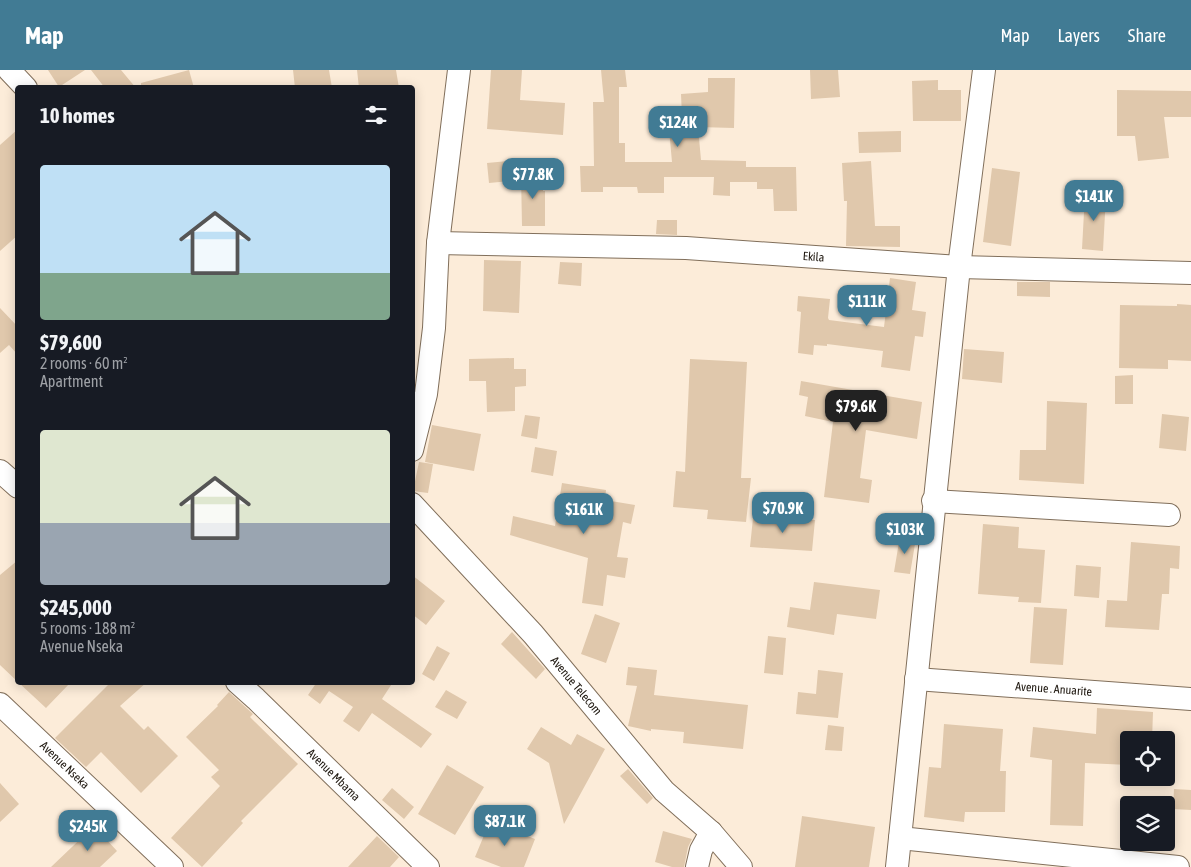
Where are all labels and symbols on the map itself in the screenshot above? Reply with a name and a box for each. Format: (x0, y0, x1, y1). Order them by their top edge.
pin: $124K (643, 106, 713, 148)
pin: $77.8K (492, 158, 574, 200)
pin: $141K (1059, 180, 1129, 222)
street label: Ekila (802, 249, 825, 265)
pin: $111K (832, 284, 902, 327)
pin: $79.6K (815, 390, 897, 432)
pin: $161K (549, 492, 619, 535)
pin: $70.9K (742, 492, 824, 534)
pin: $103K (870, 512, 940, 555)
street label: Avenue Telecom (548, 654, 605, 718)
street label: Avenue . Anuarite (1015, 679, 1093, 699)
street label: Avenue Nseka (37, 739, 92, 792)
street label: Avenue Mbama (304, 746, 363, 804)
pin: $87.1K (464, 804, 546, 847)
pin: $245K (53, 810, 123, 852)

